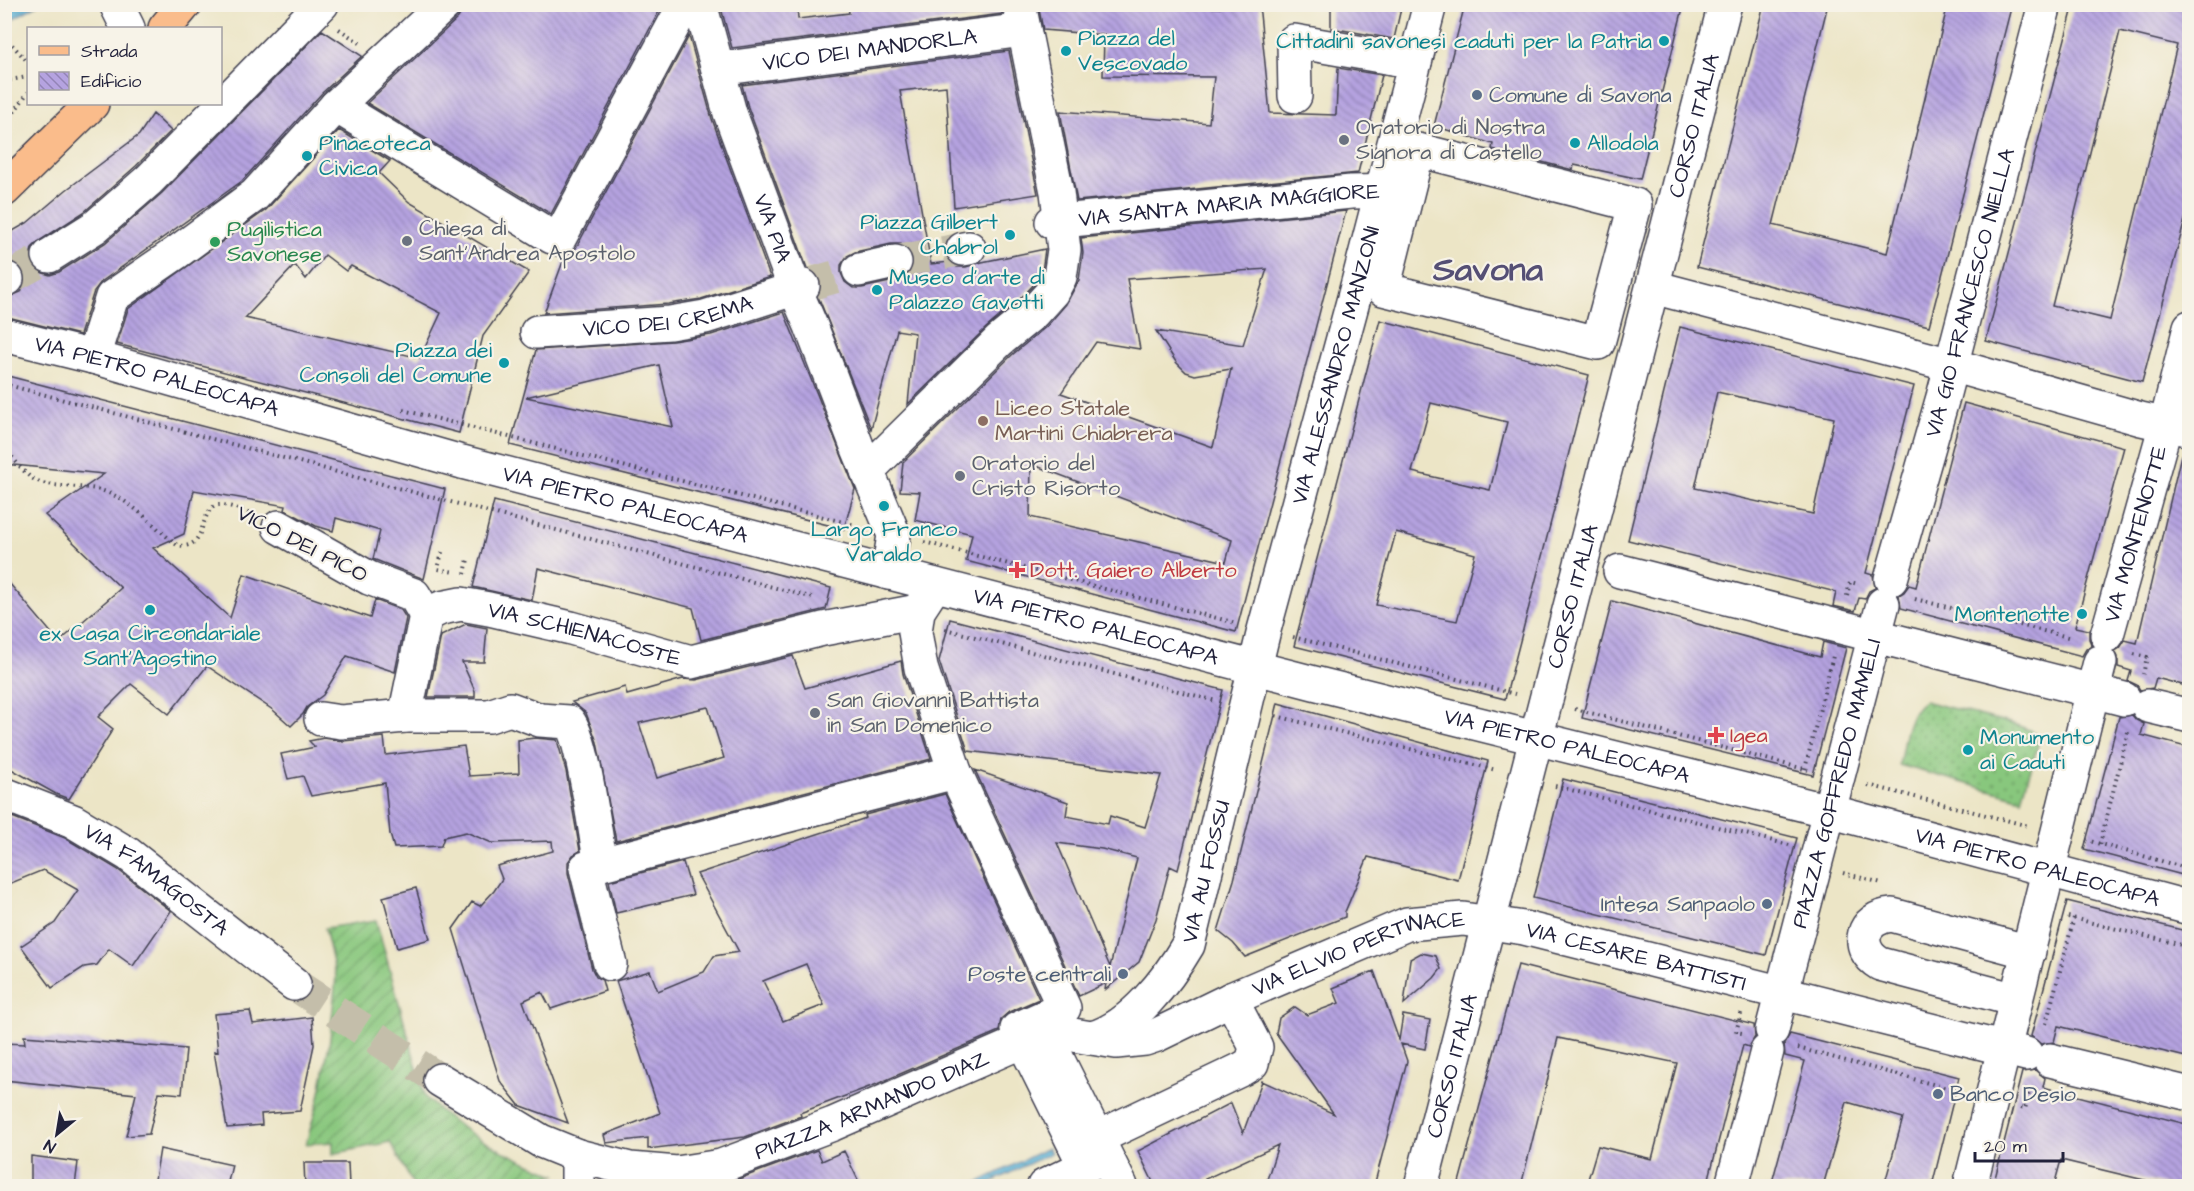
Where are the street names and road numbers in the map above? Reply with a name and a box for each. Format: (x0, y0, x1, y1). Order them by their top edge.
street label: VICO DEI MANDORLA (761, 21, 979, 79)
street label: CORSO ITALIA (1660, 50, 1727, 201)
street label: VIA GIO FRANCESCO NIELLA (1917, 145, 2022, 441)
street label: VIA SANTA MARIA MAGGIORE (1077, 176, 1380, 235)
street label: VIA PIA (746, 189, 800, 267)
street label: VIA ALESSANDRO MANZONI (1283, 222, 1388, 508)
street label: VICO DEI CREMA (582, 287, 757, 344)
street label: VIA PIETRO PALEOCAPA (31, 328, 282, 425)
street label: VIA MONTENOTTE (2096, 442, 2175, 626)
street label: VIA PIETRO PALEOCAPA (499, 458, 751, 551)
street label: VICO DEI PICO (231, 498, 373, 590)
street label: CORSO ITALIA (1539, 521, 1606, 672)
street label: VIA PIETRO PALEOCAPA (970, 580, 1222, 673)
street label: VIA SCHIENACOSTE (485, 594, 685, 674)
street label: PIAZZA GOFFREDO MAMELI (1784, 635, 1889, 931)
street label: VIA PIETRO PALEOCAPA (1441, 700, 1693, 791)
street label: VIA AU FOSSU (1174, 797, 1238, 946)
street label: VIA FAMAGOSTA (78, 815, 236, 943)
street label: VIA PIETRO PALEOCAPA (1912, 819, 2163, 915)
street label: VIA ELVIO PERTINACE (1247, 903, 1466, 1004)
street label: VIA CESARE BATTISTI (1523, 914, 1750, 999)
street label: CORSO ITALIA (1418, 991, 1485, 1141)
street label: PIAZZA ARMANDO DIAZ (750, 1042, 994, 1168)

